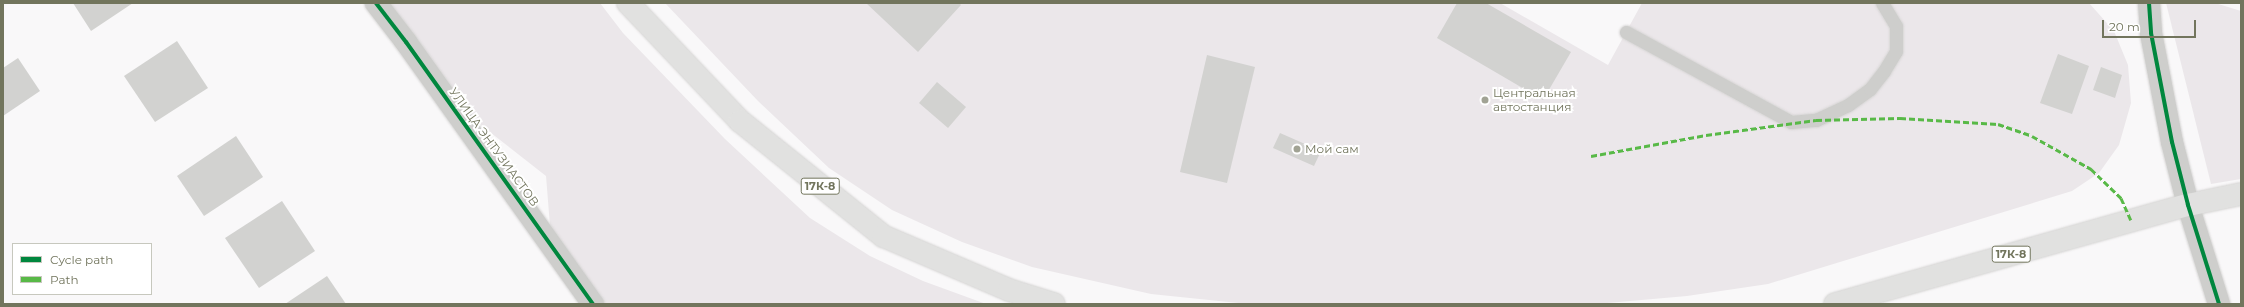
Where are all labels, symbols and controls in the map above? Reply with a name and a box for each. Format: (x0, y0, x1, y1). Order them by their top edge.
scale bar (2104, 12, 2198, 38)
text: 20 m (2109, 19, 2140, 34)
street label: УЛИЦА ЭНТУЗИАСТОВ (446, 85, 542, 209)
place label: Центральная автостанция (1493, 86, 1576, 114)
marker: Центральная автостанция (1480, 95, 1490, 105)
place label: Мой сам (1305, 142, 1359, 156)
marker: Мой сам (1292, 144, 1302, 154)
road number: 17К-8 (800, 177, 840, 195)
legend (12, 243, 152, 295)
road number: 17К-8 (1991, 245, 2031, 263)
text: Cycle path (50, 252, 113, 267)
text: Path (50, 272, 79, 287)

